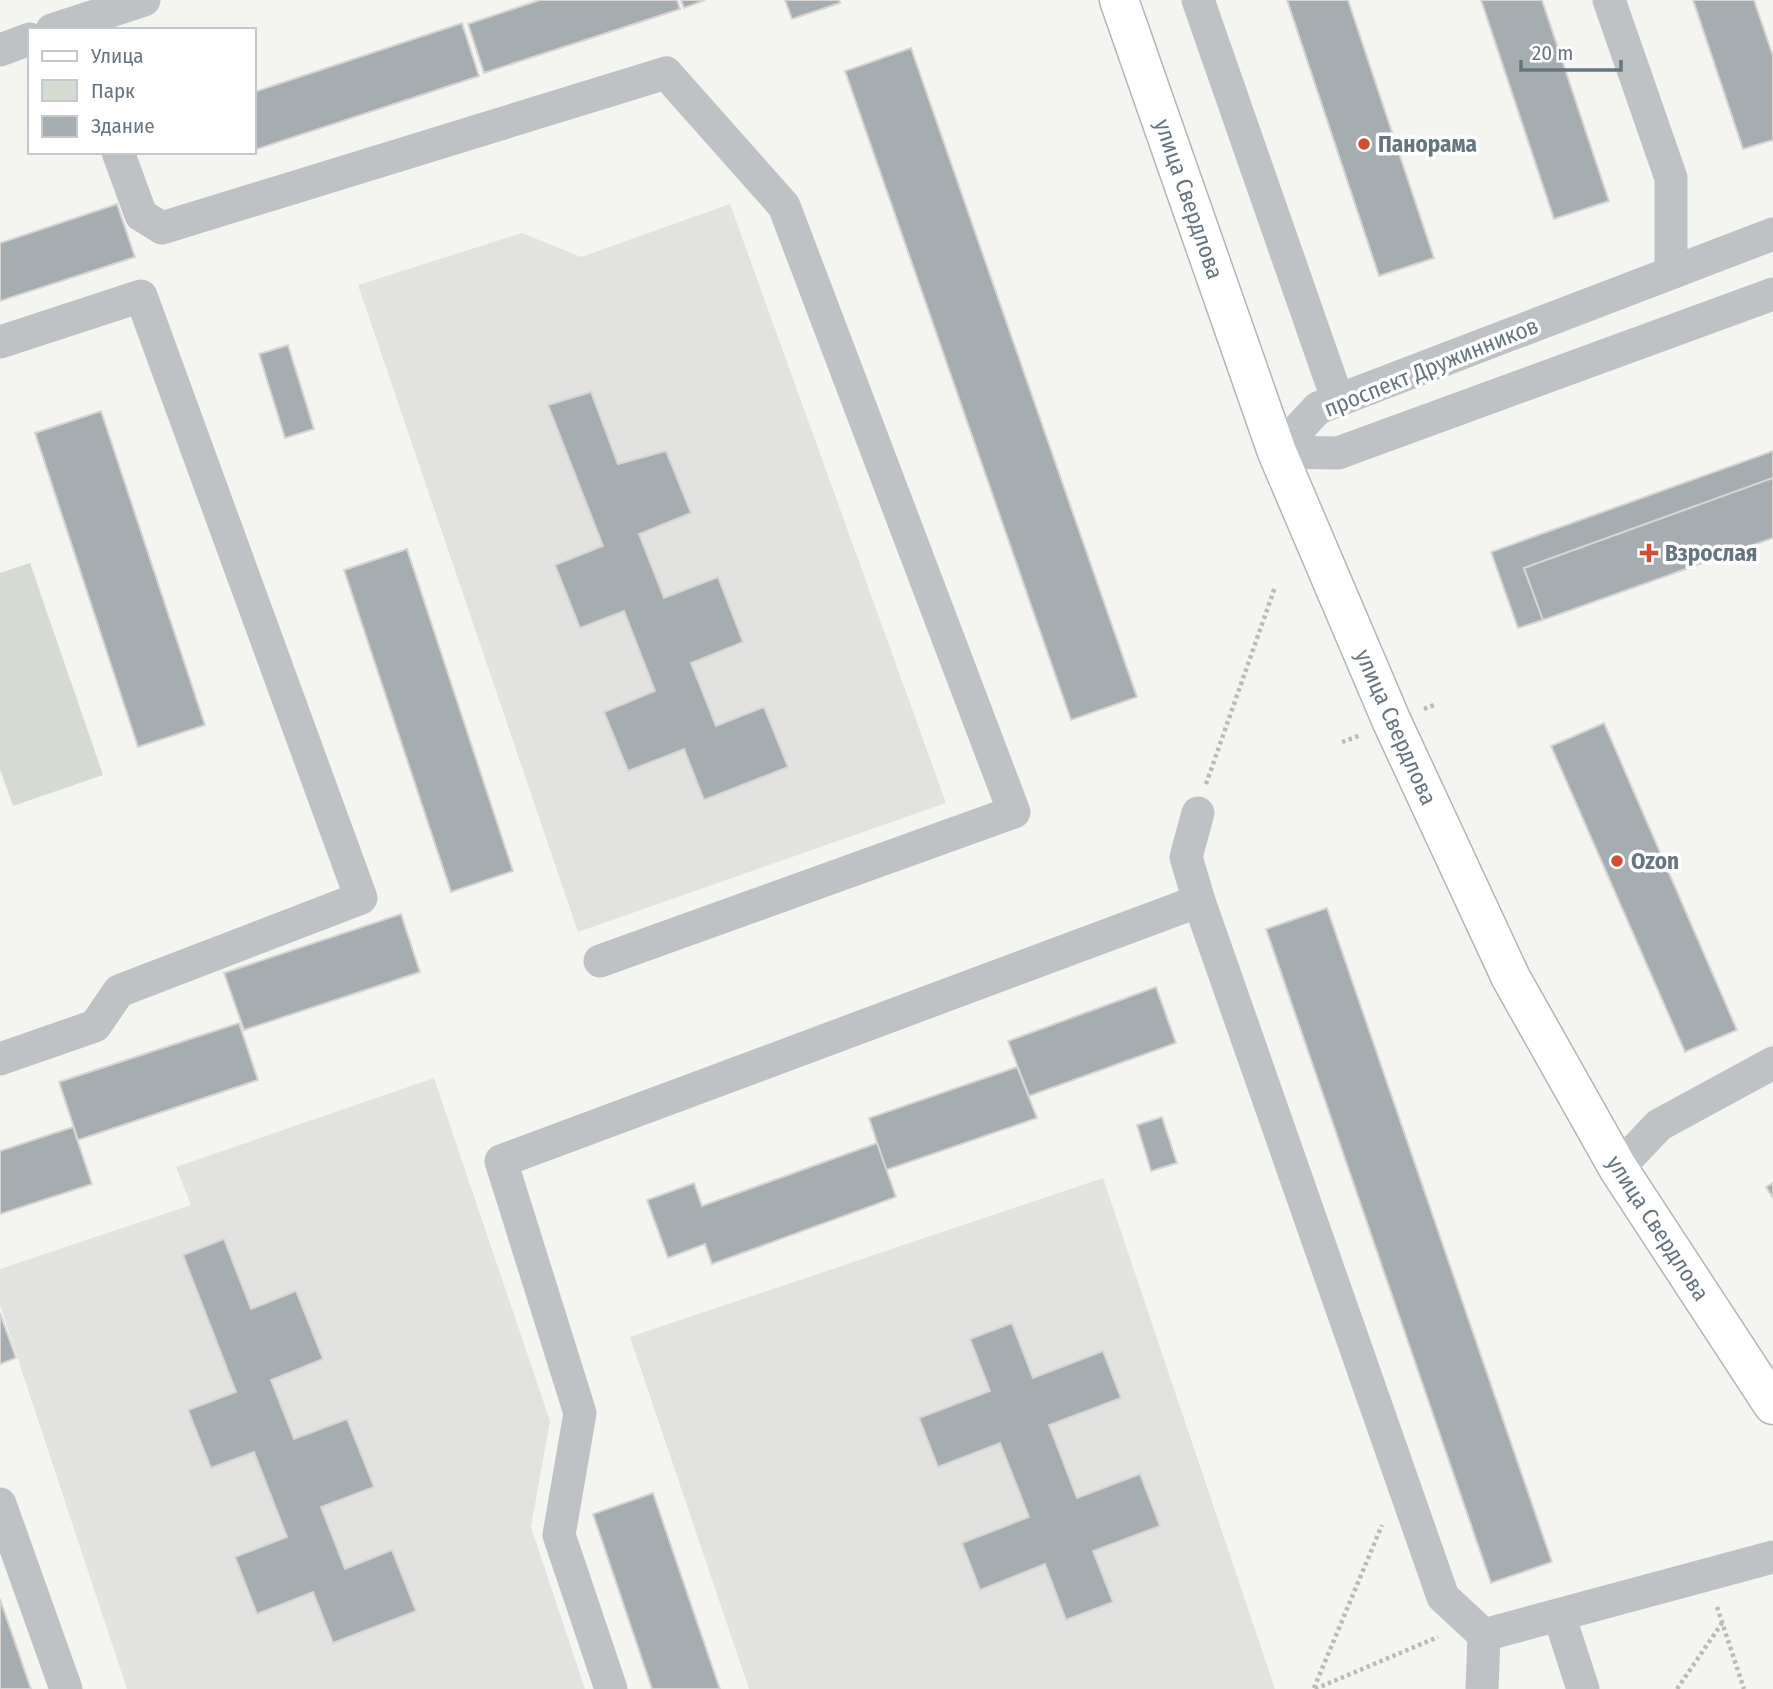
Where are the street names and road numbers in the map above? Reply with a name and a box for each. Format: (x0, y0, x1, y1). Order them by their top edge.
street label: улица Свердлова (1148, 115, 1230, 283)
street label: проспект Дружинников (1320, 311, 1542, 423)
street label: улица Свердлова (1349, 645, 1443, 809)
street label: улица Свердлова (1601, 1150, 1715, 1306)

